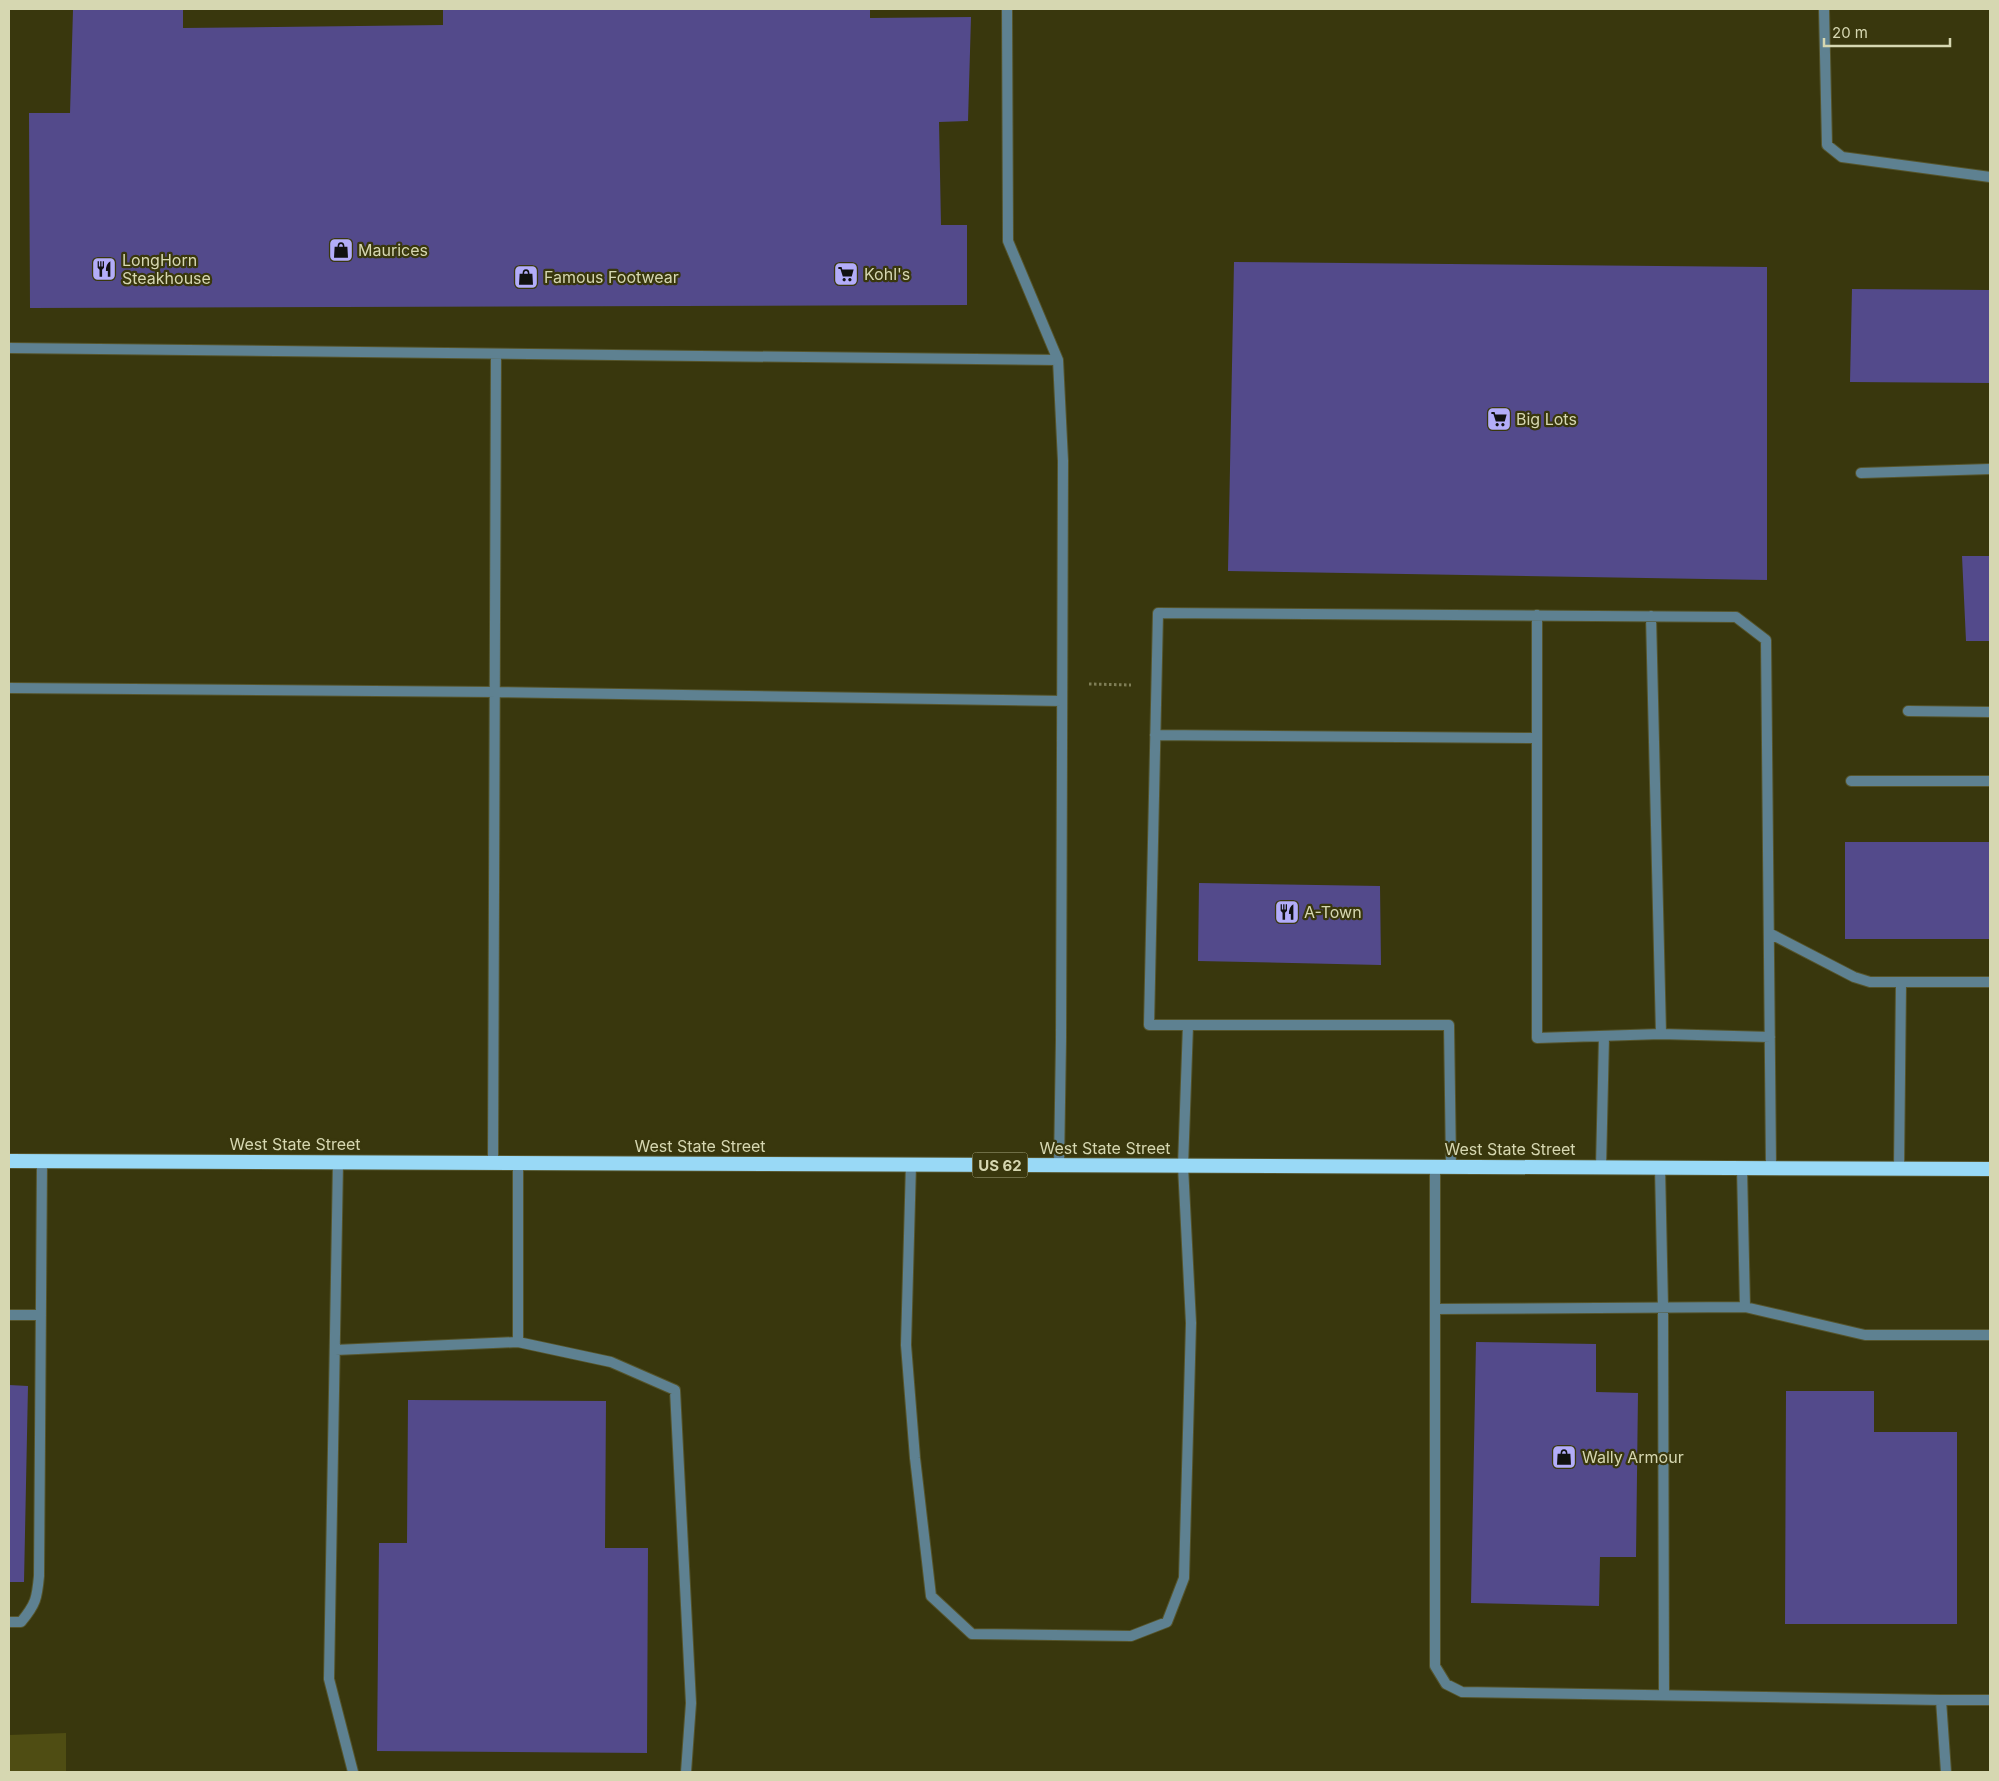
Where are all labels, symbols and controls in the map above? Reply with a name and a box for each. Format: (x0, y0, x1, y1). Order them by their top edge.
scale bar (1824, 15, 1950, 47)
text: 20 m (1832, 23, 1868, 42)
shop icon: Maurices (328, 237, 354, 263)
place label: Maurices (358, 240, 428, 260)
place label: LongHorn Steakhouse (122, 250, 211, 288)
restaurant icon: LongHorn Steakhouse (91, 256, 117, 282)
supermarket icon: Kohl's (833, 261, 859, 287)
shop icon: Famous Footwear (513, 264, 539, 290)
place label: Kohl's (864, 264, 910, 284)
place label: Famous Footwear (544, 267, 679, 287)
supermarket icon: Big Lots (1486, 406, 1512, 432)
place label: Big Lots (1516, 409, 1577, 429)
restaurant icon: A-Town (1274, 899, 1300, 925)
place label: A-Town (1304, 902, 1362, 922)
street label: West State Street (229, 1134, 361, 1154)
street label: West State Street (634, 1136, 766, 1156)
street label: West State Street (1039, 1138, 1171, 1158)
street label: West State Street (1444, 1139, 1576, 1159)
road number: US 62 (972, 1152, 1028, 1178)
shop icon: Wally Armour (1551, 1444, 1577, 1470)
place label: Wally Armour (1582, 1447, 1684, 1467)

